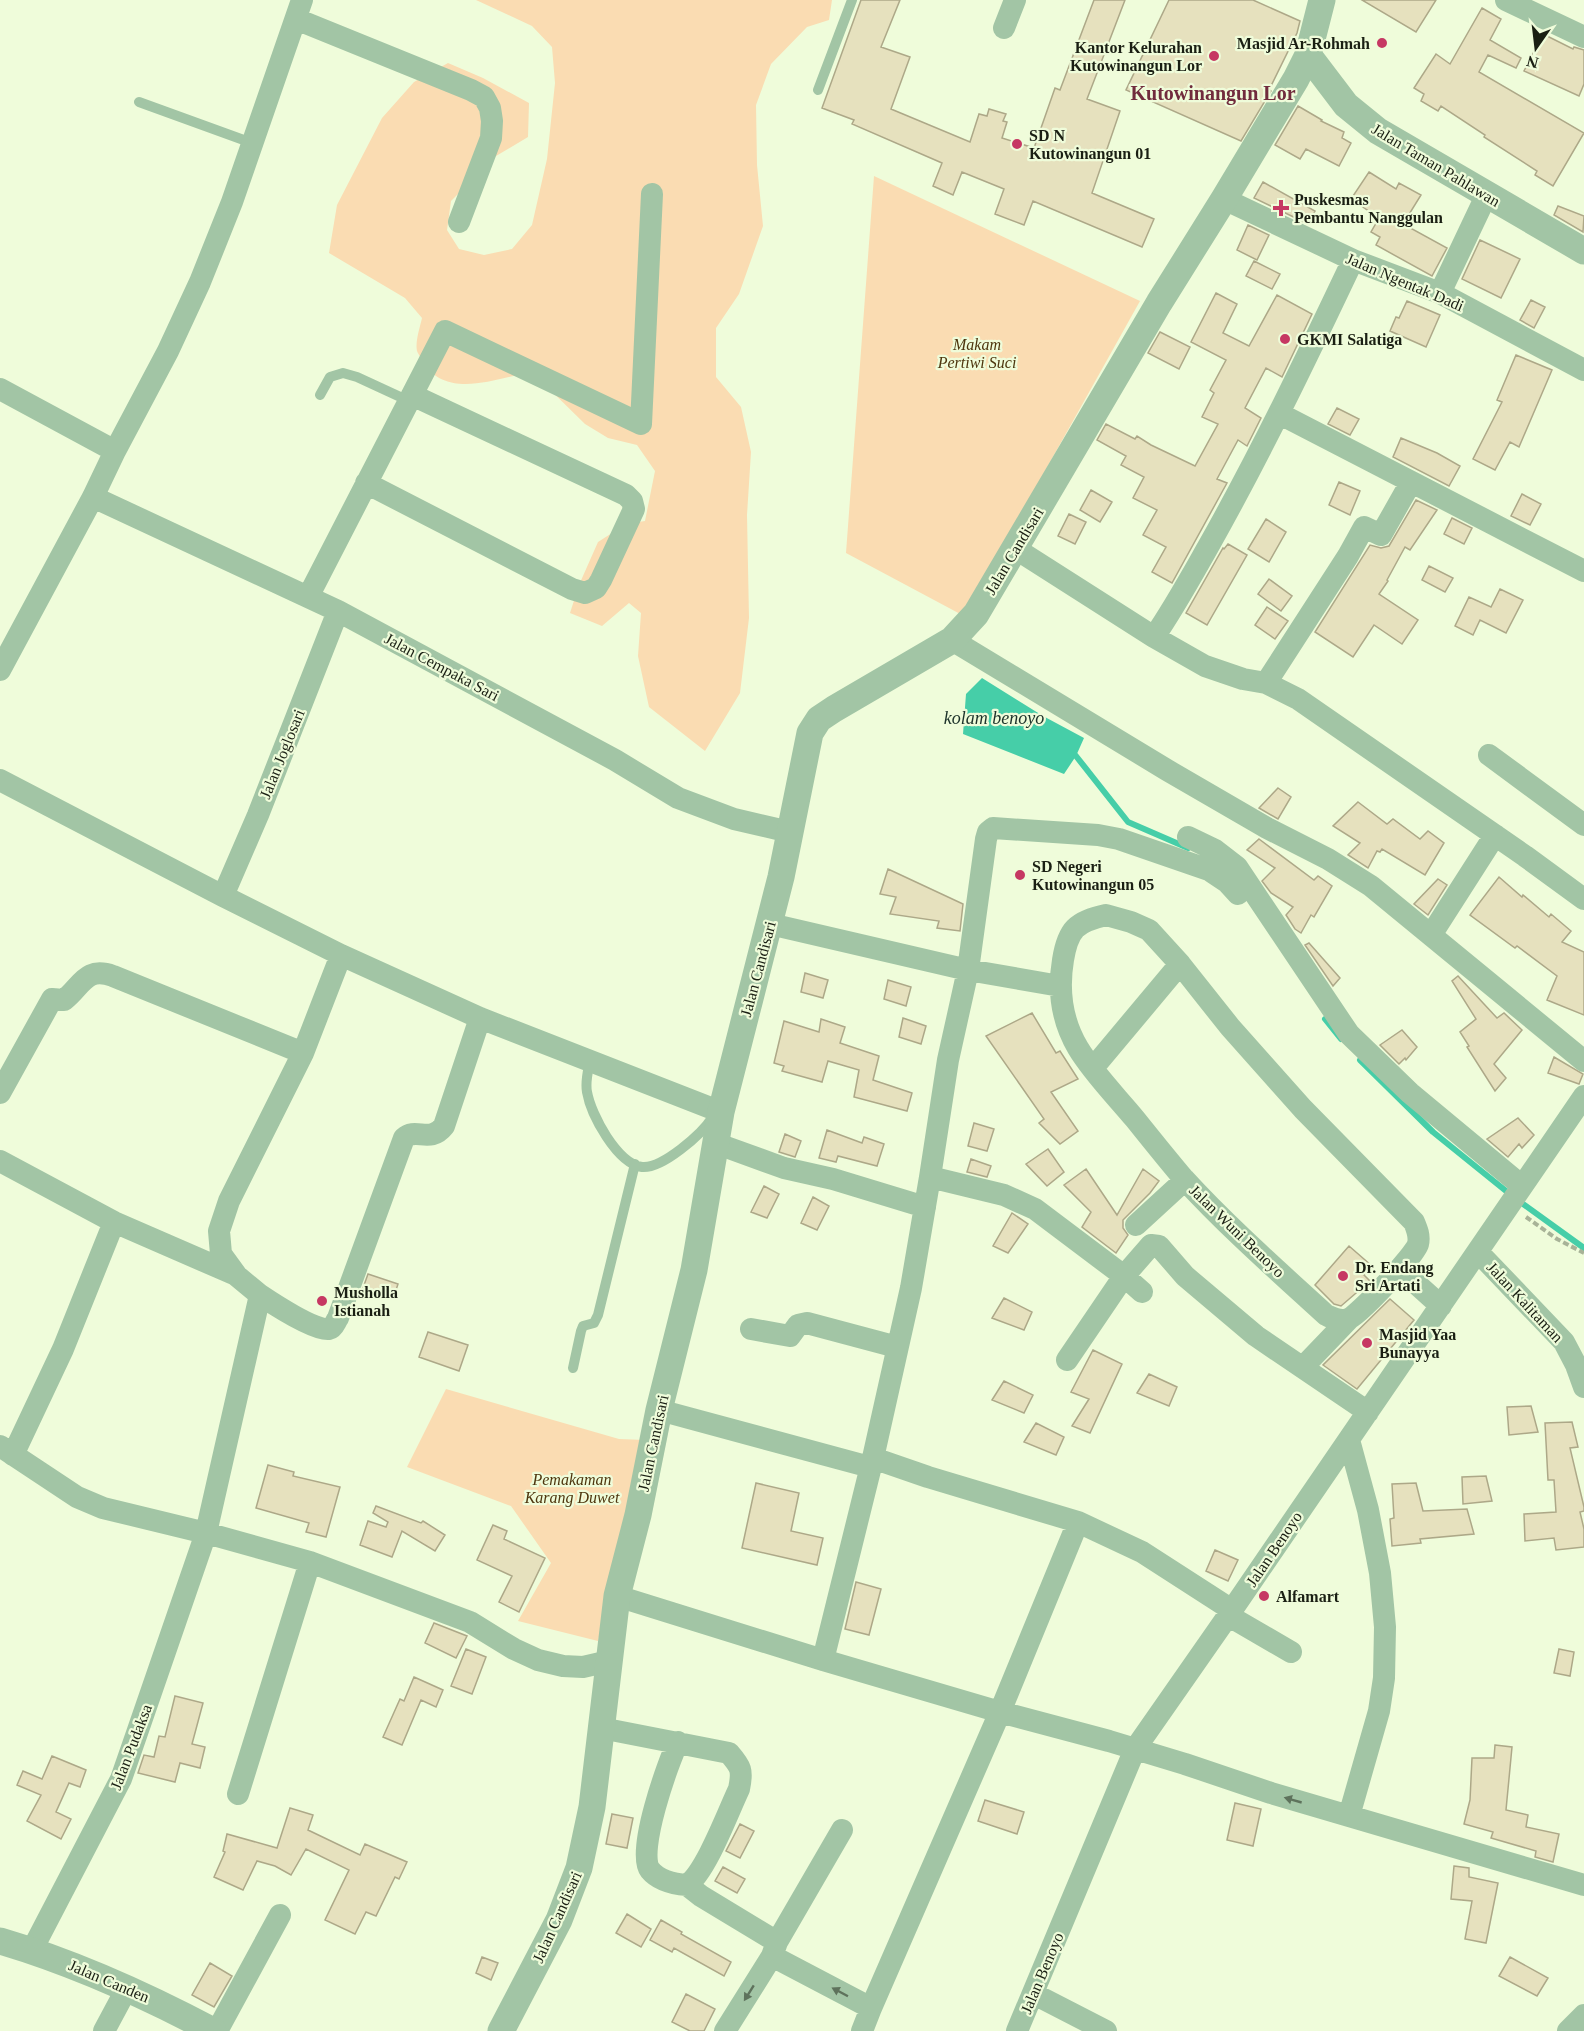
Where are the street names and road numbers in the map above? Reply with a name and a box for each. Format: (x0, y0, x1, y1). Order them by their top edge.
street label: Jalan Taman Pahlawan (1369, 120, 1503, 210)
street label: Jalan Ngentak Dadi (1343, 250, 1467, 316)
street label: Jalan Candisari (981, 504, 1047, 597)
street label: Jalan Cempaka Sari (381, 630, 503, 705)
street label: Jalan Joglosari (256, 706, 309, 801)
street label: Jalan Candisari (737, 919, 779, 1019)
street label: Jalan Wuni Benoyo (1185, 1181, 1288, 1281)
street label: Jalan Kalitaman (1483, 1258, 1567, 1346)
street label: Jalan Candisari (634, 1393, 672, 1493)
street label: Jalan Benoyo (1243, 1508, 1306, 1590)
street label: Jalan Pudaksa (107, 1702, 155, 1792)
street label: Jalan Candisari (529, 1868, 585, 1965)
street label: Jalan Benoyo (1017, 1930, 1068, 2017)
street label: Jalan Canden (66, 1956, 152, 2006)

